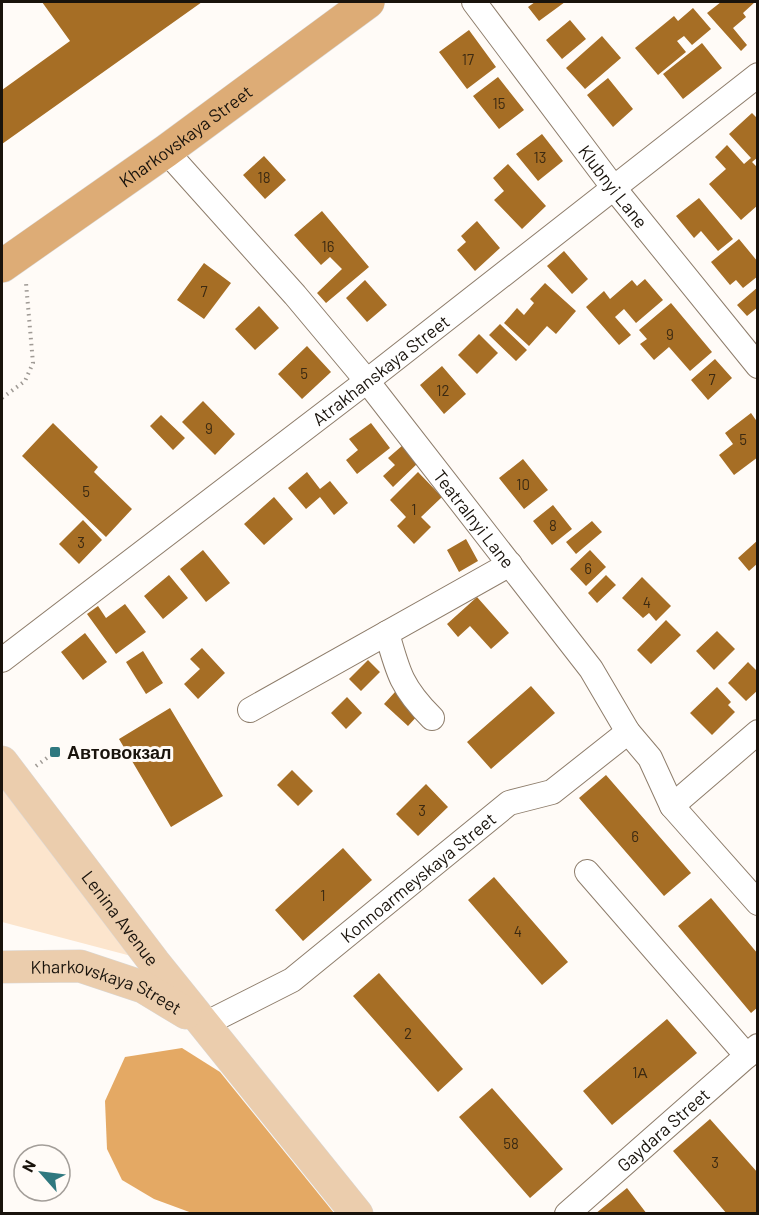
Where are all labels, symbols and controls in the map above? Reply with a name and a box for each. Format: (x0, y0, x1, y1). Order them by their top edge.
house number: 17 (462, 50, 474, 68)
street label: Kharkovskaya Street (115, 80, 257, 192)
house number: 15 (493, 94, 505, 112)
street label: Klubnyi Lane (574, 140, 653, 232)
house number: 13 (534, 148, 546, 166)
house number: 18 (257, 168, 271, 186)
house number: 16 (322, 237, 334, 255)
house number: 7 (200, 282, 208, 300)
street label: Atrakhanskaya Street (308, 310, 454, 430)
house number: 9 (666, 325, 674, 343)
house number: 5 (300, 364, 308, 382)
house number: 7 (708, 370, 716, 388)
house number: 12 (436, 381, 450, 399)
house number: 9 (205, 419, 213, 437)
house number: 5 (739, 430, 747, 448)
street label: Teatralnyi Lane (429, 465, 519, 572)
house number: 10 (516, 475, 530, 493)
house number: 5 (82, 482, 90, 500)
house number: 1 (411, 500, 417, 518)
house number: 8 (549, 516, 557, 534)
house number: 3 (77, 533, 85, 551)
house number: 6 (584, 559, 592, 577)
house number: 4 (643, 593, 651, 611)
place label: Автовокзал (67, 741, 171, 763)
marker: Автовокзал (48, 745, 62, 759)
house number: 3 (418, 801, 426, 819)
street label: Konnoarmeyskaya Street (336, 807, 500, 947)
house number: 6 (631, 827, 639, 845)
street label: Lenina Avenue (77, 866, 164, 970)
house number: 1 (320, 886, 326, 904)
house number: 4 (514, 922, 522, 940)
street label: Kharkovskaya Street (30, 954, 186, 1019)
house number: 2 (404, 1024, 412, 1042)
house number: 1А (632, 1063, 648, 1081)
street label: Gaydara Street (612, 1083, 714, 1176)
house number: 58 (503, 1134, 519, 1152)
north arrow (12, 1143, 72, 1203)
house number: 3 (711, 1153, 719, 1171)
text: N (17, 1157, 39, 1175)

